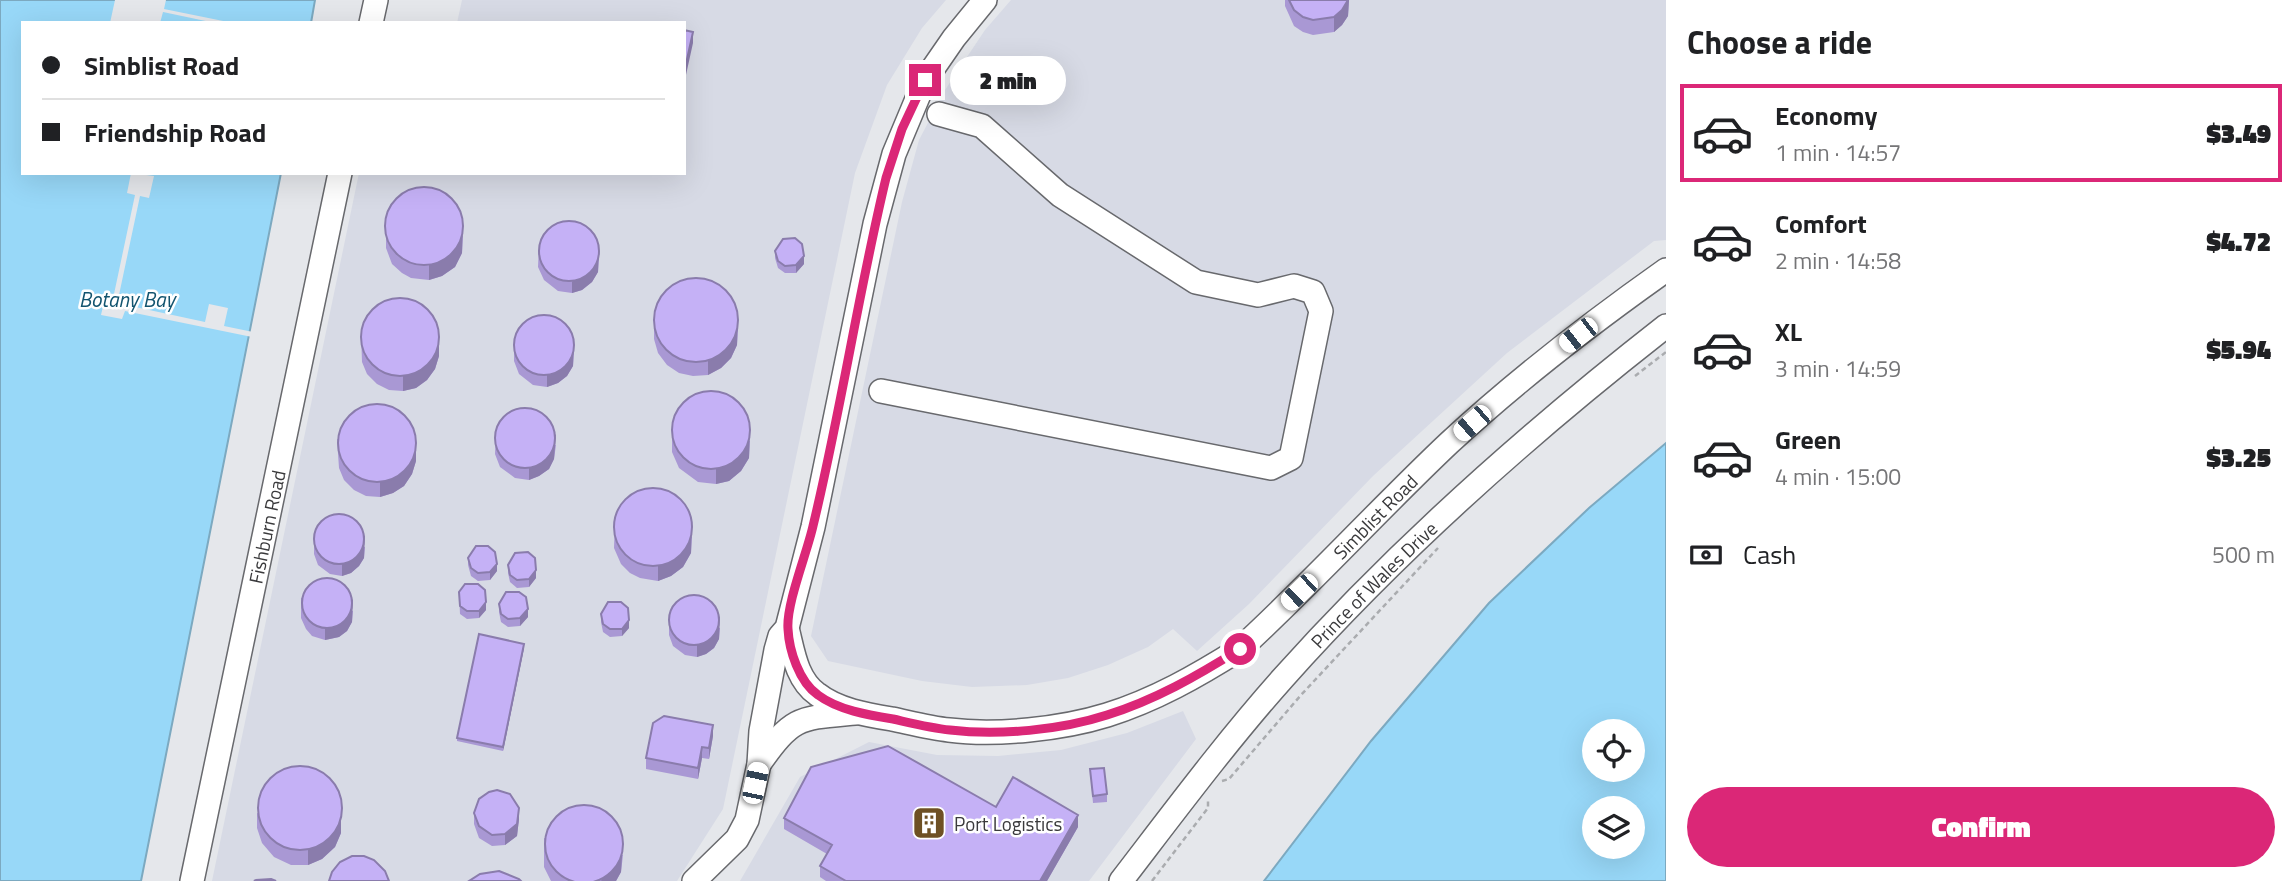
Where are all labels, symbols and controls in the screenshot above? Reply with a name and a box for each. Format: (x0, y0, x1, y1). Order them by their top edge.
text: Choose a ride (1687, 18, 1872, 66)
text: Simblist Road (84, 46, 239, 85)
callout: 2 min (950, 56, 1065, 104)
text: 2 min (979, 63, 1037, 98)
route end (909, 64, 941, 96)
text: Economy (1775, 96, 1877, 135)
icon: car (1691, 102, 1754, 165)
text: Friendship Road (84, 113, 266, 152)
text: $3.49 (2206, 114, 2271, 153)
text: 1 min · 14:57 (1775, 135, 1901, 170)
text: Comfort (1775, 204, 1867, 243)
icon: car (1691, 210, 1754, 273)
text: $4.72 (2206, 222, 2271, 261)
text: 2 min · 14:58 (1775, 243, 1901, 278)
water label: Botany Bay (79, 283, 178, 315)
text: XL (1775, 312, 1802, 351)
car (1555, 314, 1602, 356)
icon: car (1691, 318, 1754, 381)
text: $5.94 (2206, 330, 2271, 369)
text: 3 min · 14:59 (1775, 351, 1901, 386)
car (1450, 401, 1495, 445)
text: Green (1775, 420, 1841, 459)
icon: car (1691, 426, 1754, 489)
text: $3.25 (2206, 438, 2271, 477)
text: 4 min · 15:00 (1775, 459, 1901, 494)
street label: Fishburn Road (240, 467, 292, 586)
street label: Simblist Road (1326, 467, 1424, 565)
street label: Prince of Wales Drive (1303, 514, 1443, 654)
text: Cash (1743, 535, 1796, 574)
icon: cash (1687, 536, 1725, 574)
text: 500 m (2212, 537, 2275, 572)
car (1277, 570, 1322, 614)
route start (1224, 633, 1256, 665)
map controls (1582, 719, 1645, 859)
button: locate (1582, 719, 1645, 782)
car (741, 760, 770, 806)
button: Confirm (1687, 787, 2275, 867)
button: layers (1582, 796, 1645, 859)
building icon: Port Logistics (910, 804, 948, 842)
place label: Port Logistics (954, 809, 1063, 838)

